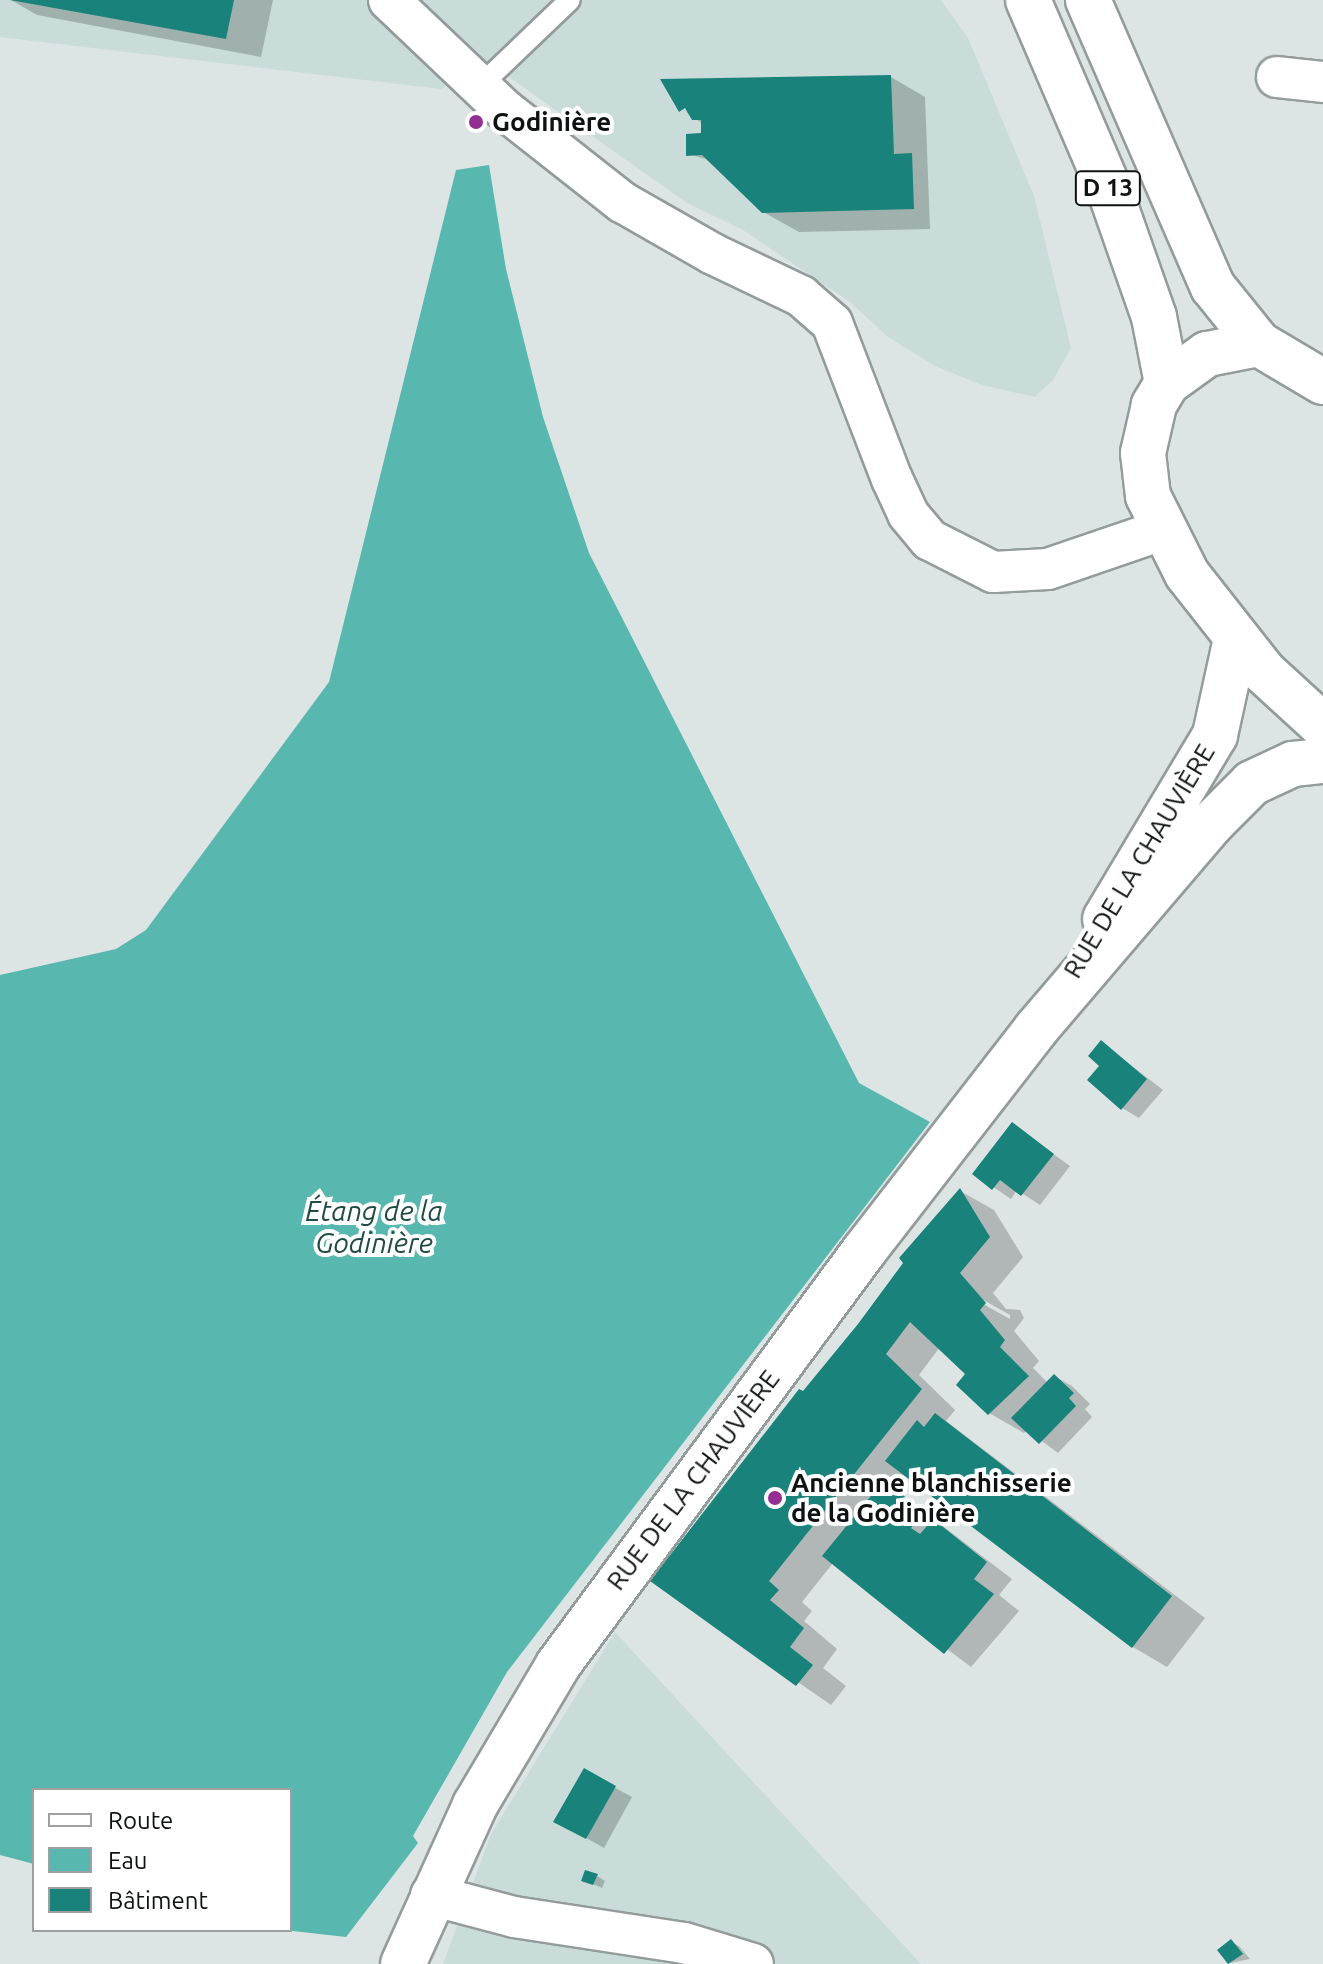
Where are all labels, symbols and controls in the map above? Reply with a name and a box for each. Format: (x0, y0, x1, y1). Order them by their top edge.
place label: Godinière (492, 106, 611, 138)
marker: Godinière (467, 113, 485, 131)
road number: D 13 (1074, 168, 1142, 208)
street label: RUE DE LA CHAUVIÈRE (1057, 738, 1221, 984)
water label: Étang de la Godinière (305, 1194, 443, 1260)
street label: RUE DE LA CHAUVIÈRE (600, 1364, 786, 1596)
place label: Ancienne blanchisserie de la Godinière (791, 1467, 1072, 1528)
marker: Ancienne blanchisserie de la Godinière (766, 1489, 784, 1507)
legend (32, 1788, 292, 1932)
text: Route (108, 1807, 173, 1834)
text: Eau (108, 1847, 147, 1874)
text: Bâtiment (108, 1887, 208, 1914)

